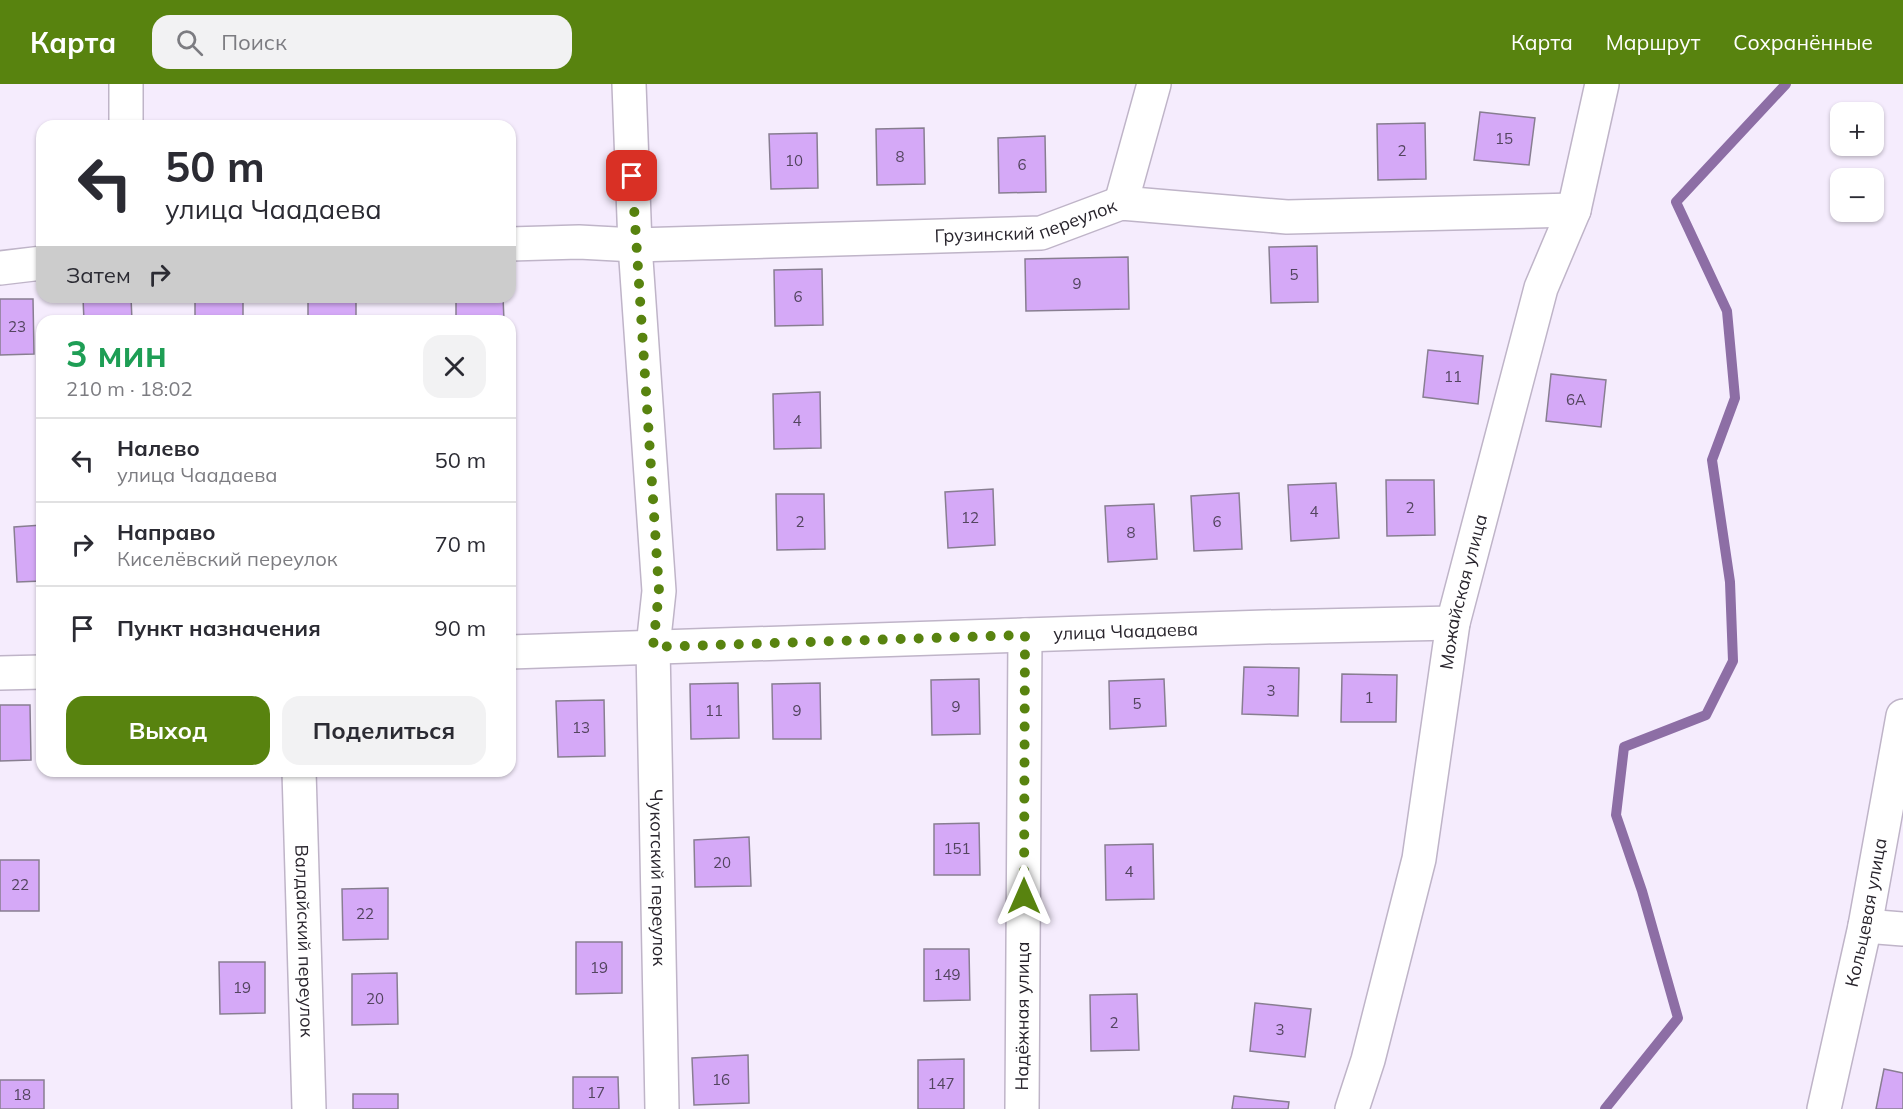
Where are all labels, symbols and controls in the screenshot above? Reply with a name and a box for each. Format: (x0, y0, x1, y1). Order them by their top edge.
search box (152, 15, 572, 69)
text: Карта (30, 25, 116, 60)
icon: search (173, 26, 206, 59)
text: Поиск (221, 28, 287, 56)
text: Карта (1511, 29, 1573, 55)
text: Маршрут (1606, 29, 1700, 55)
text: Сохранённые (1733, 29, 1873, 55)
map controls (1830, 102, 1884, 222)
button: + (1830, 102, 1884, 156)
house number: 15 (1495, 129, 1513, 148)
text: 50 m (165, 140, 265, 193)
house number: 2 (1397, 141, 1407, 160)
icon: left (66, 144, 144, 222)
house number: 8 (895, 147, 905, 166)
pin (606, 150, 657, 201)
house number: 10 (785, 151, 803, 170)
house number: 6 (1017, 155, 1027, 174)
icon: arrive (615, 159, 648, 192)
button: − (1830, 168, 1884, 222)
text: улица Чаадаева (165, 192, 382, 226)
street label: Грузинский переулок (934, 194, 1120, 247)
icon: right (143, 258, 176, 291)
text: Затем (66, 261, 131, 289)
house number: 5 (1289, 265, 1299, 284)
house number: 9 (1072, 274, 1082, 293)
house number: 6 (793, 287, 803, 306)
house number: 23 (8, 317, 26, 336)
text: 3 мин (66, 331, 167, 376)
button: close (423, 335, 486, 398)
house number: 11 (1444, 367, 1462, 386)
text: 210 m · 18:02 (66, 376, 192, 401)
house number: 6А (1566, 390, 1586, 409)
house number: 4 (792, 411, 802, 430)
text: Налево (117, 434, 200, 462)
icon: left (66, 444, 99, 477)
text: 50 m (435, 446, 486, 474)
text: улица Чаадаева (117, 462, 278, 487)
house number: 2 (1405, 498, 1415, 517)
house number: 4 (1309, 502, 1319, 521)
house number: 12 (961, 508, 979, 527)
street label: Можайская улица (1434, 511, 1492, 671)
house number: 2 (795, 512, 805, 531)
house number: 6 (1212, 512, 1222, 531)
text: Направо (117, 518, 215, 546)
house number: 8 (1126, 523, 1136, 542)
icon: right (66, 528, 99, 561)
text: 70 m (435, 530, 486, 558)
text: Киселёвский переулок (117, 546, 338, 571)
icon: arrive (66, 612, 99, 645)
text: Пункт назначения (117, 614, 321, 642)
text: 90 m (435, 614, 486, 642)
street label: улица Чаадаева (1053, 617, 1198, 645)
house number: 3 (1266, 681, 1276, 700)
house number: 1 (1364, 688, 1374, 707)
house number: 5 (1132, 694, 1142, 713)
button: Выход (66, 696, 270, 765)
button: Поделиться (282, 696, 486, 765)
house number: 9 (951, 697, 961, 716)
house number: 11 (705, 701, 723, 720)
house number: 9 (792, 701, 802, 720)
house number: 13 (572, 718, 590, 737)
street label: Чукотский переулок (645, 789, 671, 967)
street label: Кольцевая улица (1840, 836, 1892, 989)
house number: 151 (943, 839, 971, 858)
street label: Валдайский переулок (290, 844, 319, 1038)
house number: 20 (713, 853, 731, 872)
house number: 4 (1124, 862, 1134, 881)
position arrow (992, 864, 1056, 928)
house number: 22 (11, 875, 29, 894)
house number: 22 (356, 904, 374, 923)
street label: Надёжная улица (1010, 941, 1034, 1091)
house number: 19 (590, 958, 608, 977)
house number: 149 (933, 965, 961, 984)
house number: 19 (233, 978, 251, 997)
house number: 20 (366, 989, 384, 1008)
house number: 2 (1109, 1013, 1119, 1032)
house number: 3 (1275, 1020, 1285, 1039)
house number: 16 (712, 1070, 730, 1089)
house number: 147 (927, 1074, 955, 1093)
house number: 17 (587, 1083, 605, 1102)
house number: 18 (13, 1085, 31, 1104)

